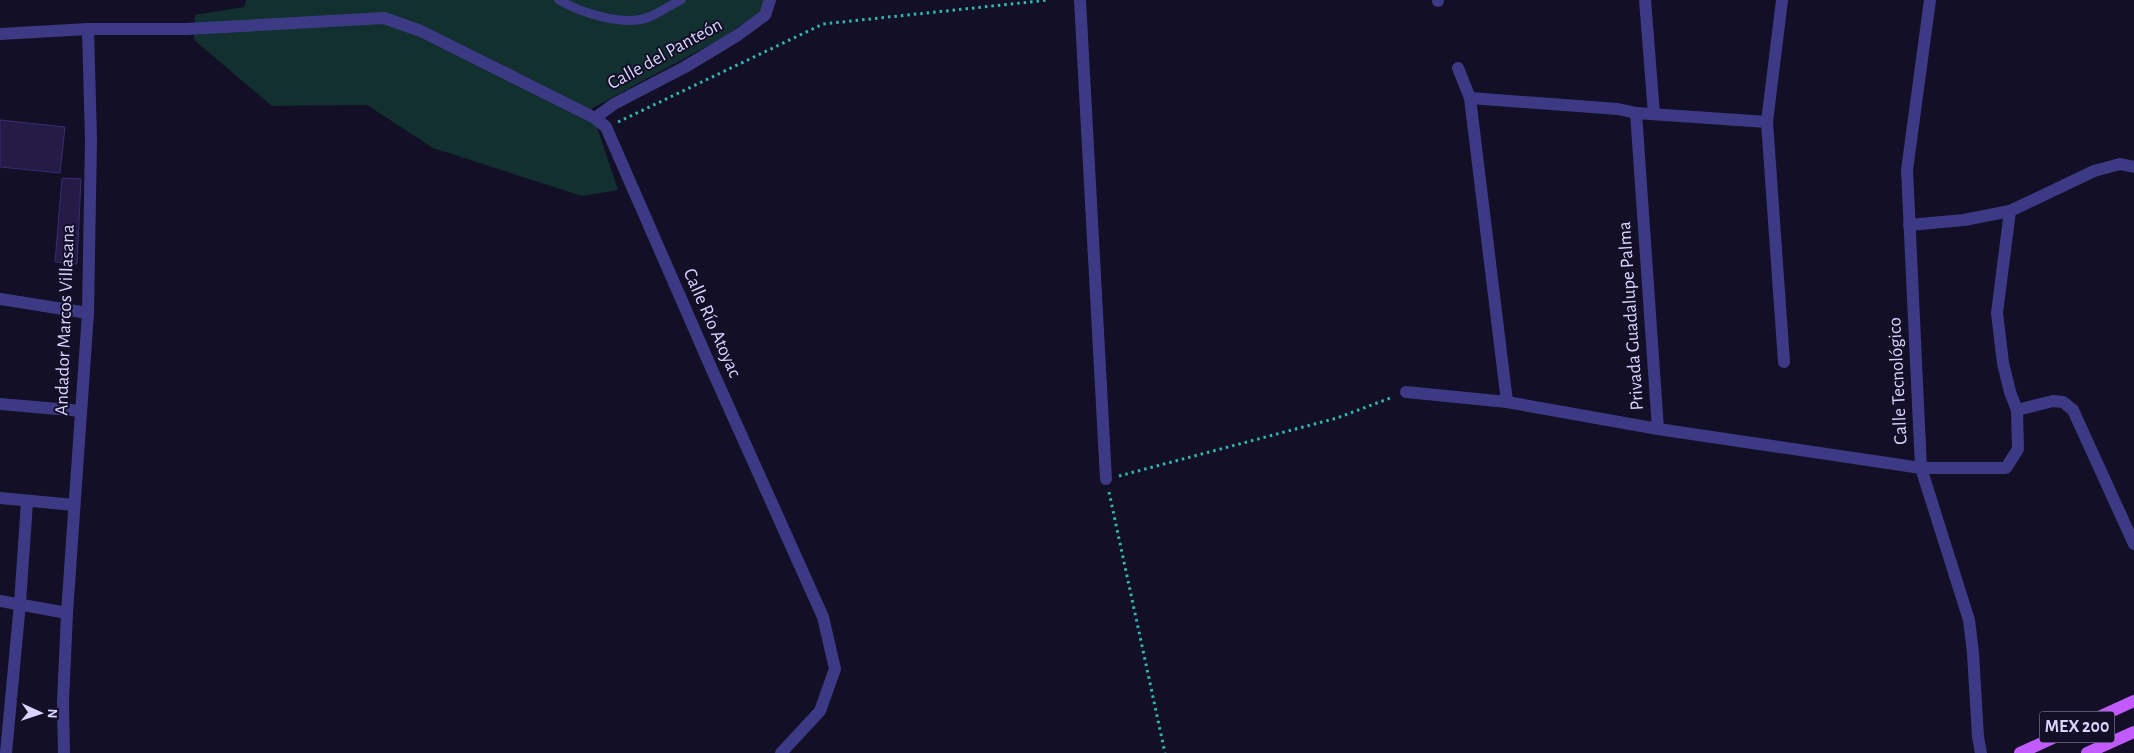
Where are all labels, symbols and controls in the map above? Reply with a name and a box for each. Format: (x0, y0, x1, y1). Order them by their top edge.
street label: Calle del Panteón (605, 15, 725, 93)
street label: Privada Guadalupe Palma (1615, 221, 1647, 411)
street label: Andador Marcos Villasana (52, 224, 78, 416)
street label: Calle Río Atoyac (680, 266, 744, 380)
street label: Calle Tecnológico (1885, 317, 1911, 445)
north arrow (15, 688, 65, 738)
text: N (45, 708, 59, 719)
road number: MEX 200 (2040, 712, 2114, 742)

